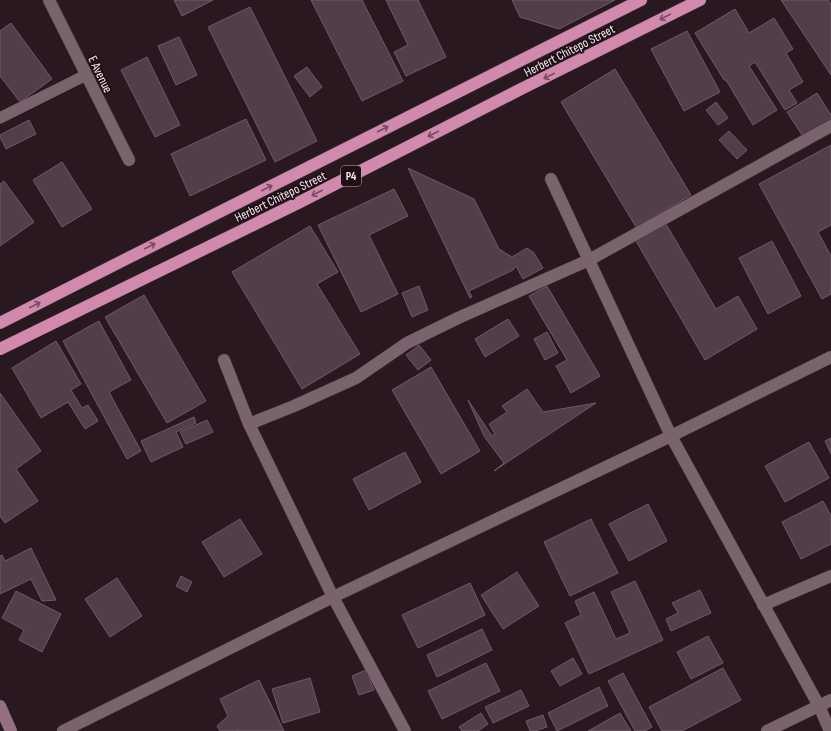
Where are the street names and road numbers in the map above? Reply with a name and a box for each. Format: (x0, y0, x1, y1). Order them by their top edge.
street label: Herbert Chitepo Street (521, 21, 618, 81)
street label: E Avenue (84, 53, 116, 96)
road number: P4 (341, 166, 361, 186)
street label: Herbert Chitepo Street (232, 168, 329, 226)

